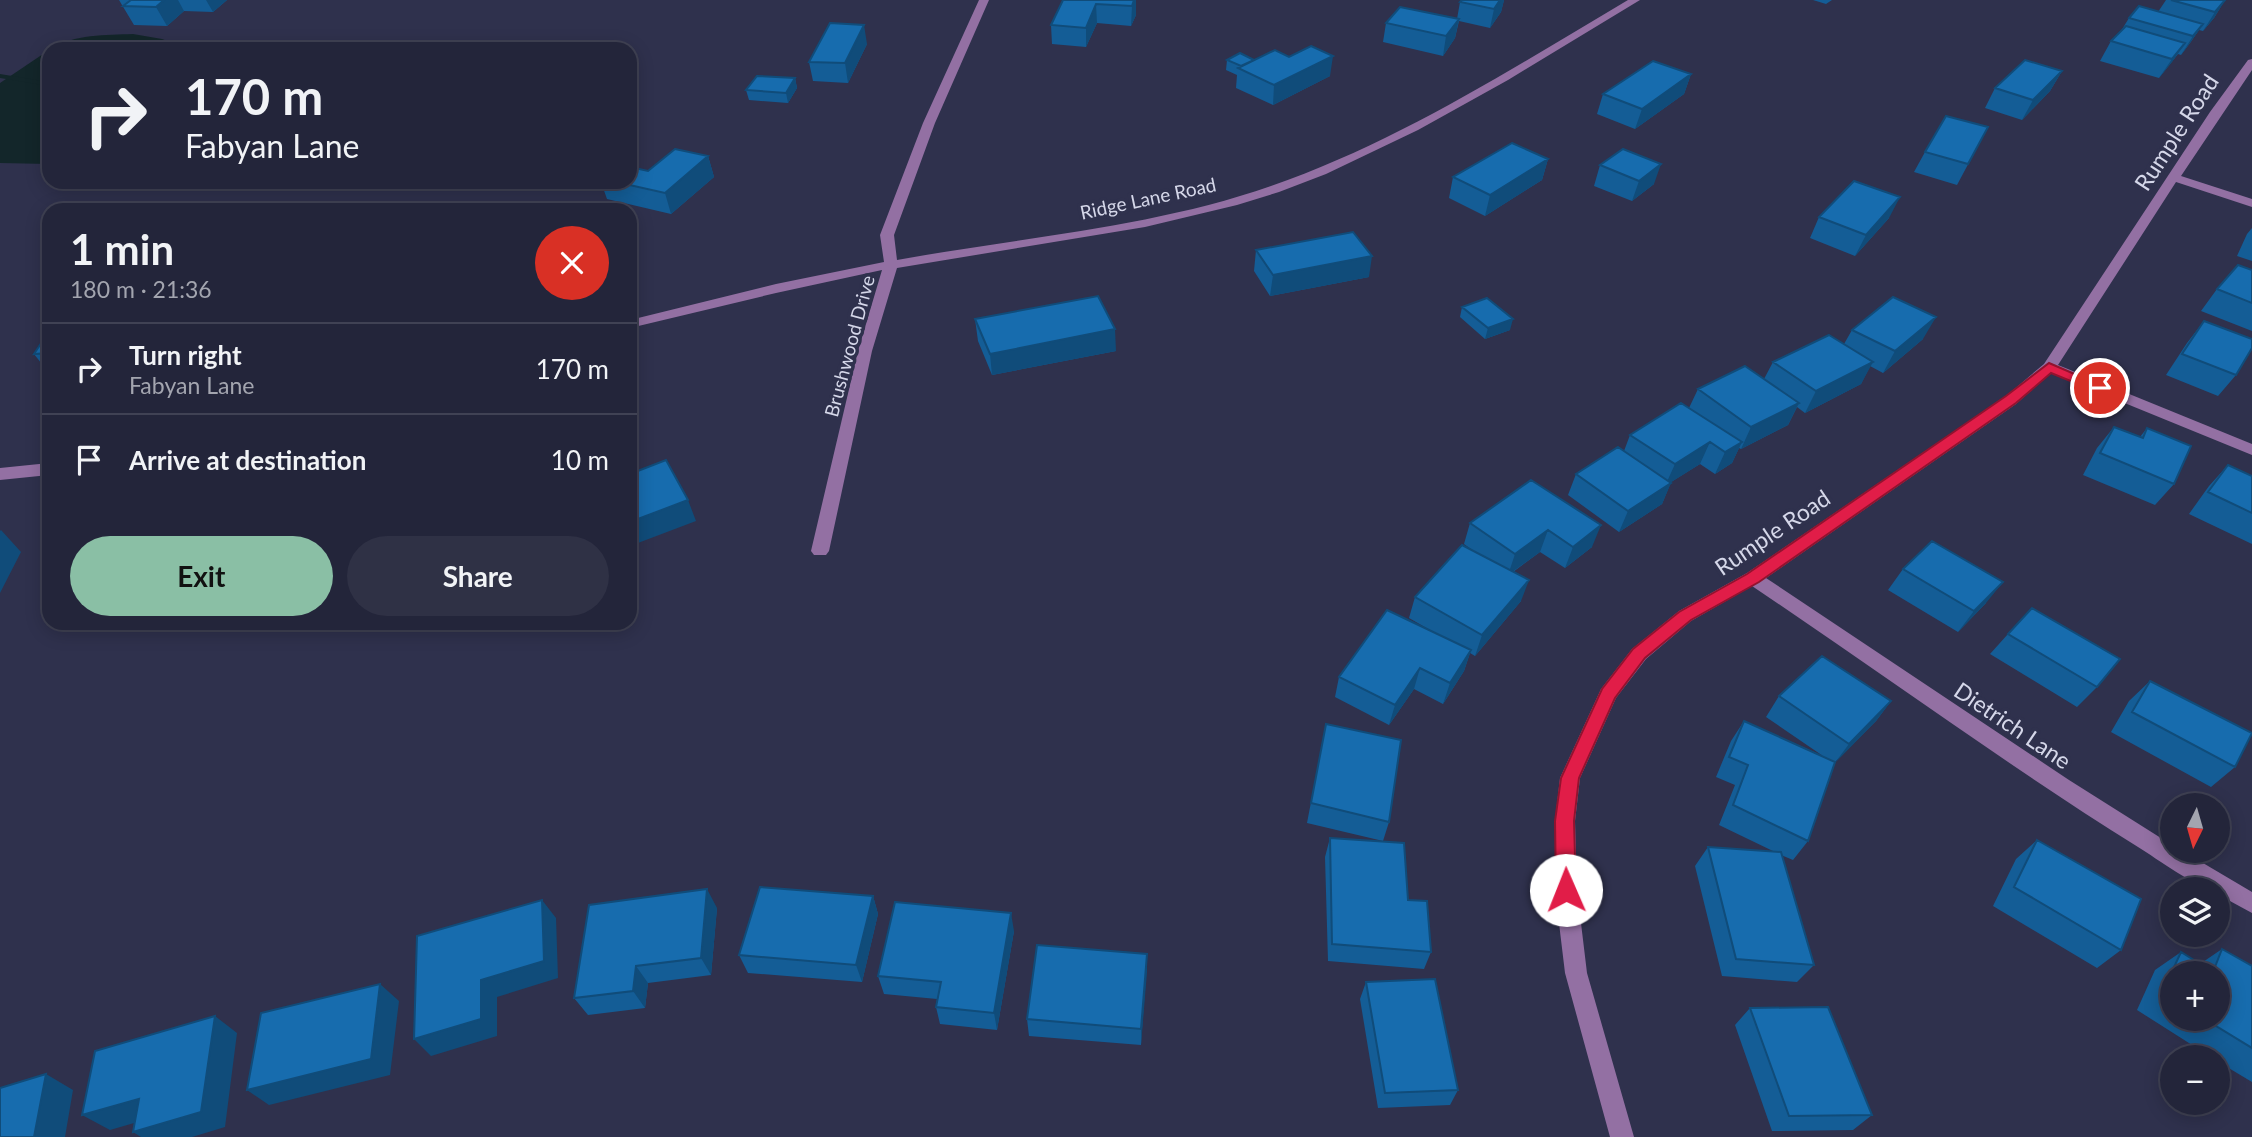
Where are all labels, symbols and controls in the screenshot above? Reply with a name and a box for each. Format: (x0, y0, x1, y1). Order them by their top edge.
text: 170 m (185, 67, 323, 125)
street label: Rumple Road (2128, 69, 2224, 195)
icon: right (70, 70, 161, 161)
text: Fabyan Lane (185, 126, 359, 165)
street label: Ridge Lane Road (1078, 172, 1218, 224)
text: 1 min (70, 224, 174, 274)
button: close (535, 226, 609, 300)
street label: Brushwood Drive (819, 273, 879, 419)
text: 180 m · 21:36 (70, 275, 212, 303)
text: Turn right (129, 339, 242, 371)
icon: right (70, 350, 108, 388)
text: 170 m (536, 353, 609, 385)
pin (2070, 358, 2130, 418)
icon: arrive (2081, 369, 2119, 407)
text: Fabyan Lane (129, 371, 254, 399)
icon: arrive (70, 441, 108, 479)
text: Arrive at destination (129, 444, 366, 476)
text: 10 m (551, 444, 609, 476)
street label: Rumple Road (1709, 483, 1835, 581)
button: Exit (70, 536, 333, 616)
button: Share (347, 536, 609, 616)
street label: Dietrich Lane (1949, 676, 2077, 774)
north arrow (2160, 793, 2230, 863)
map controls (2160, 793, 2230, 1115)
position arrow (1529, 853, 1603, 927)
button: layers (2160, 877, 2230, 947)
button: + (2160, 961, 2230, 1031)
button: − (2160, 1045, 2230, 1115)

